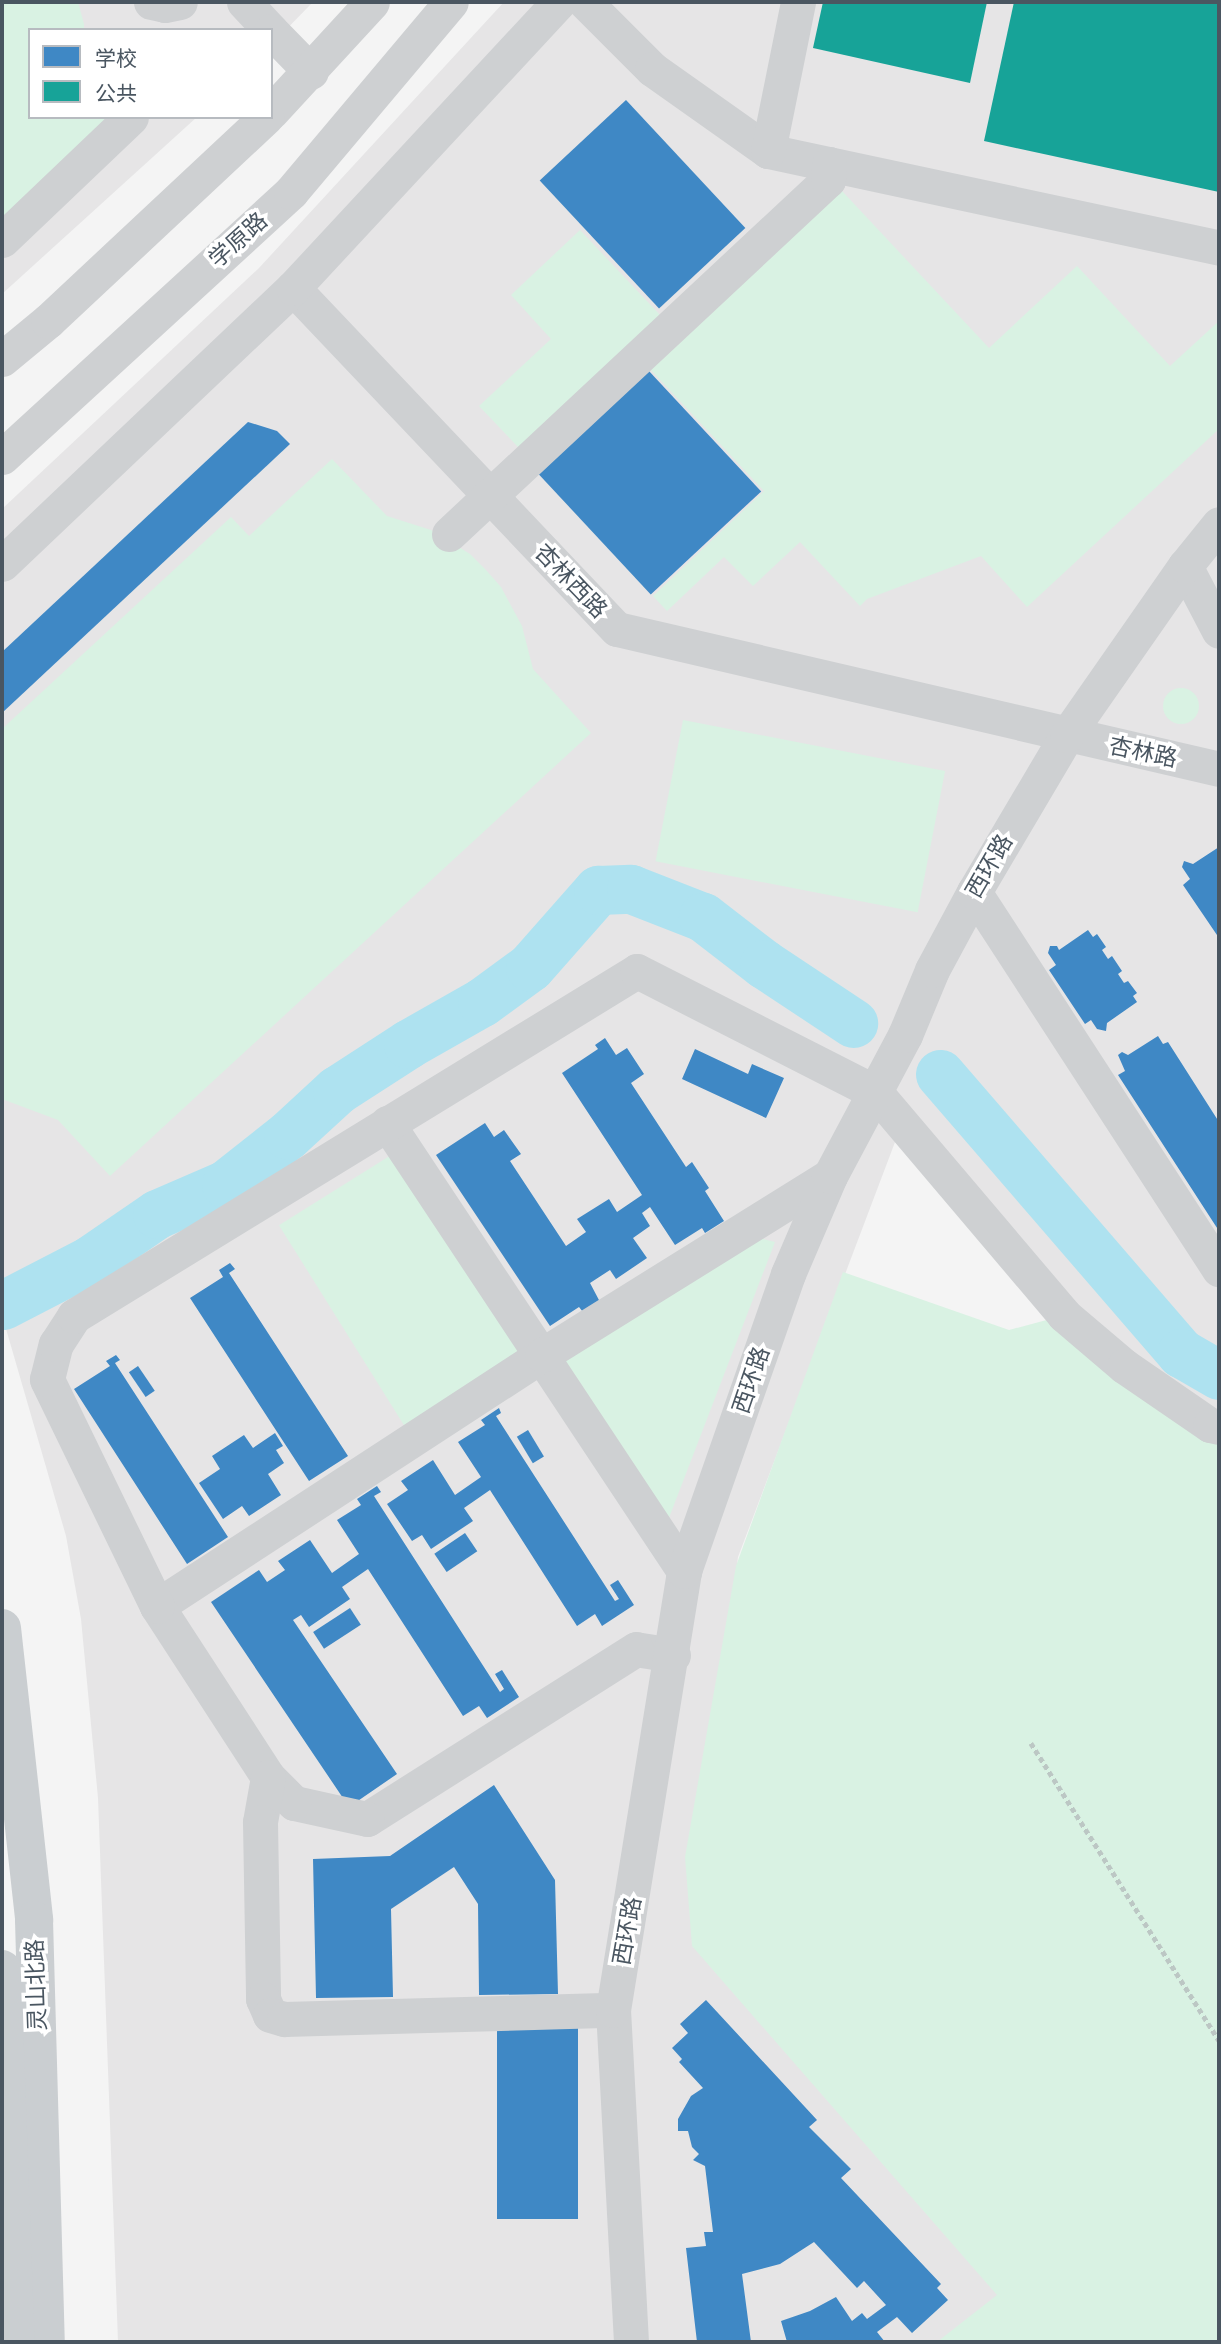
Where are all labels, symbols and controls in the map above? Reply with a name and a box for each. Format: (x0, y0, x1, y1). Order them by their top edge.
legend (28, 28, 273, 119)
text: 学校 (95, 46, 137, 71)
text: 公共 (95, 81, 137, 106)
street label: 学原路 (203, 207, 273, 273)
street label: 杏林西路 (529, 538, 613, 624)
street label: 杏林路 (1106, 731, 1180, 773)
street label: 西环路 (960, 829, 1018, 903)
street label: 西环路 (727, 1343, 775, 1417)
street label: 西环路 (607, 1895, 647, 1967)
street label: 灵山北路 (21, 1939, 51, 2031)

